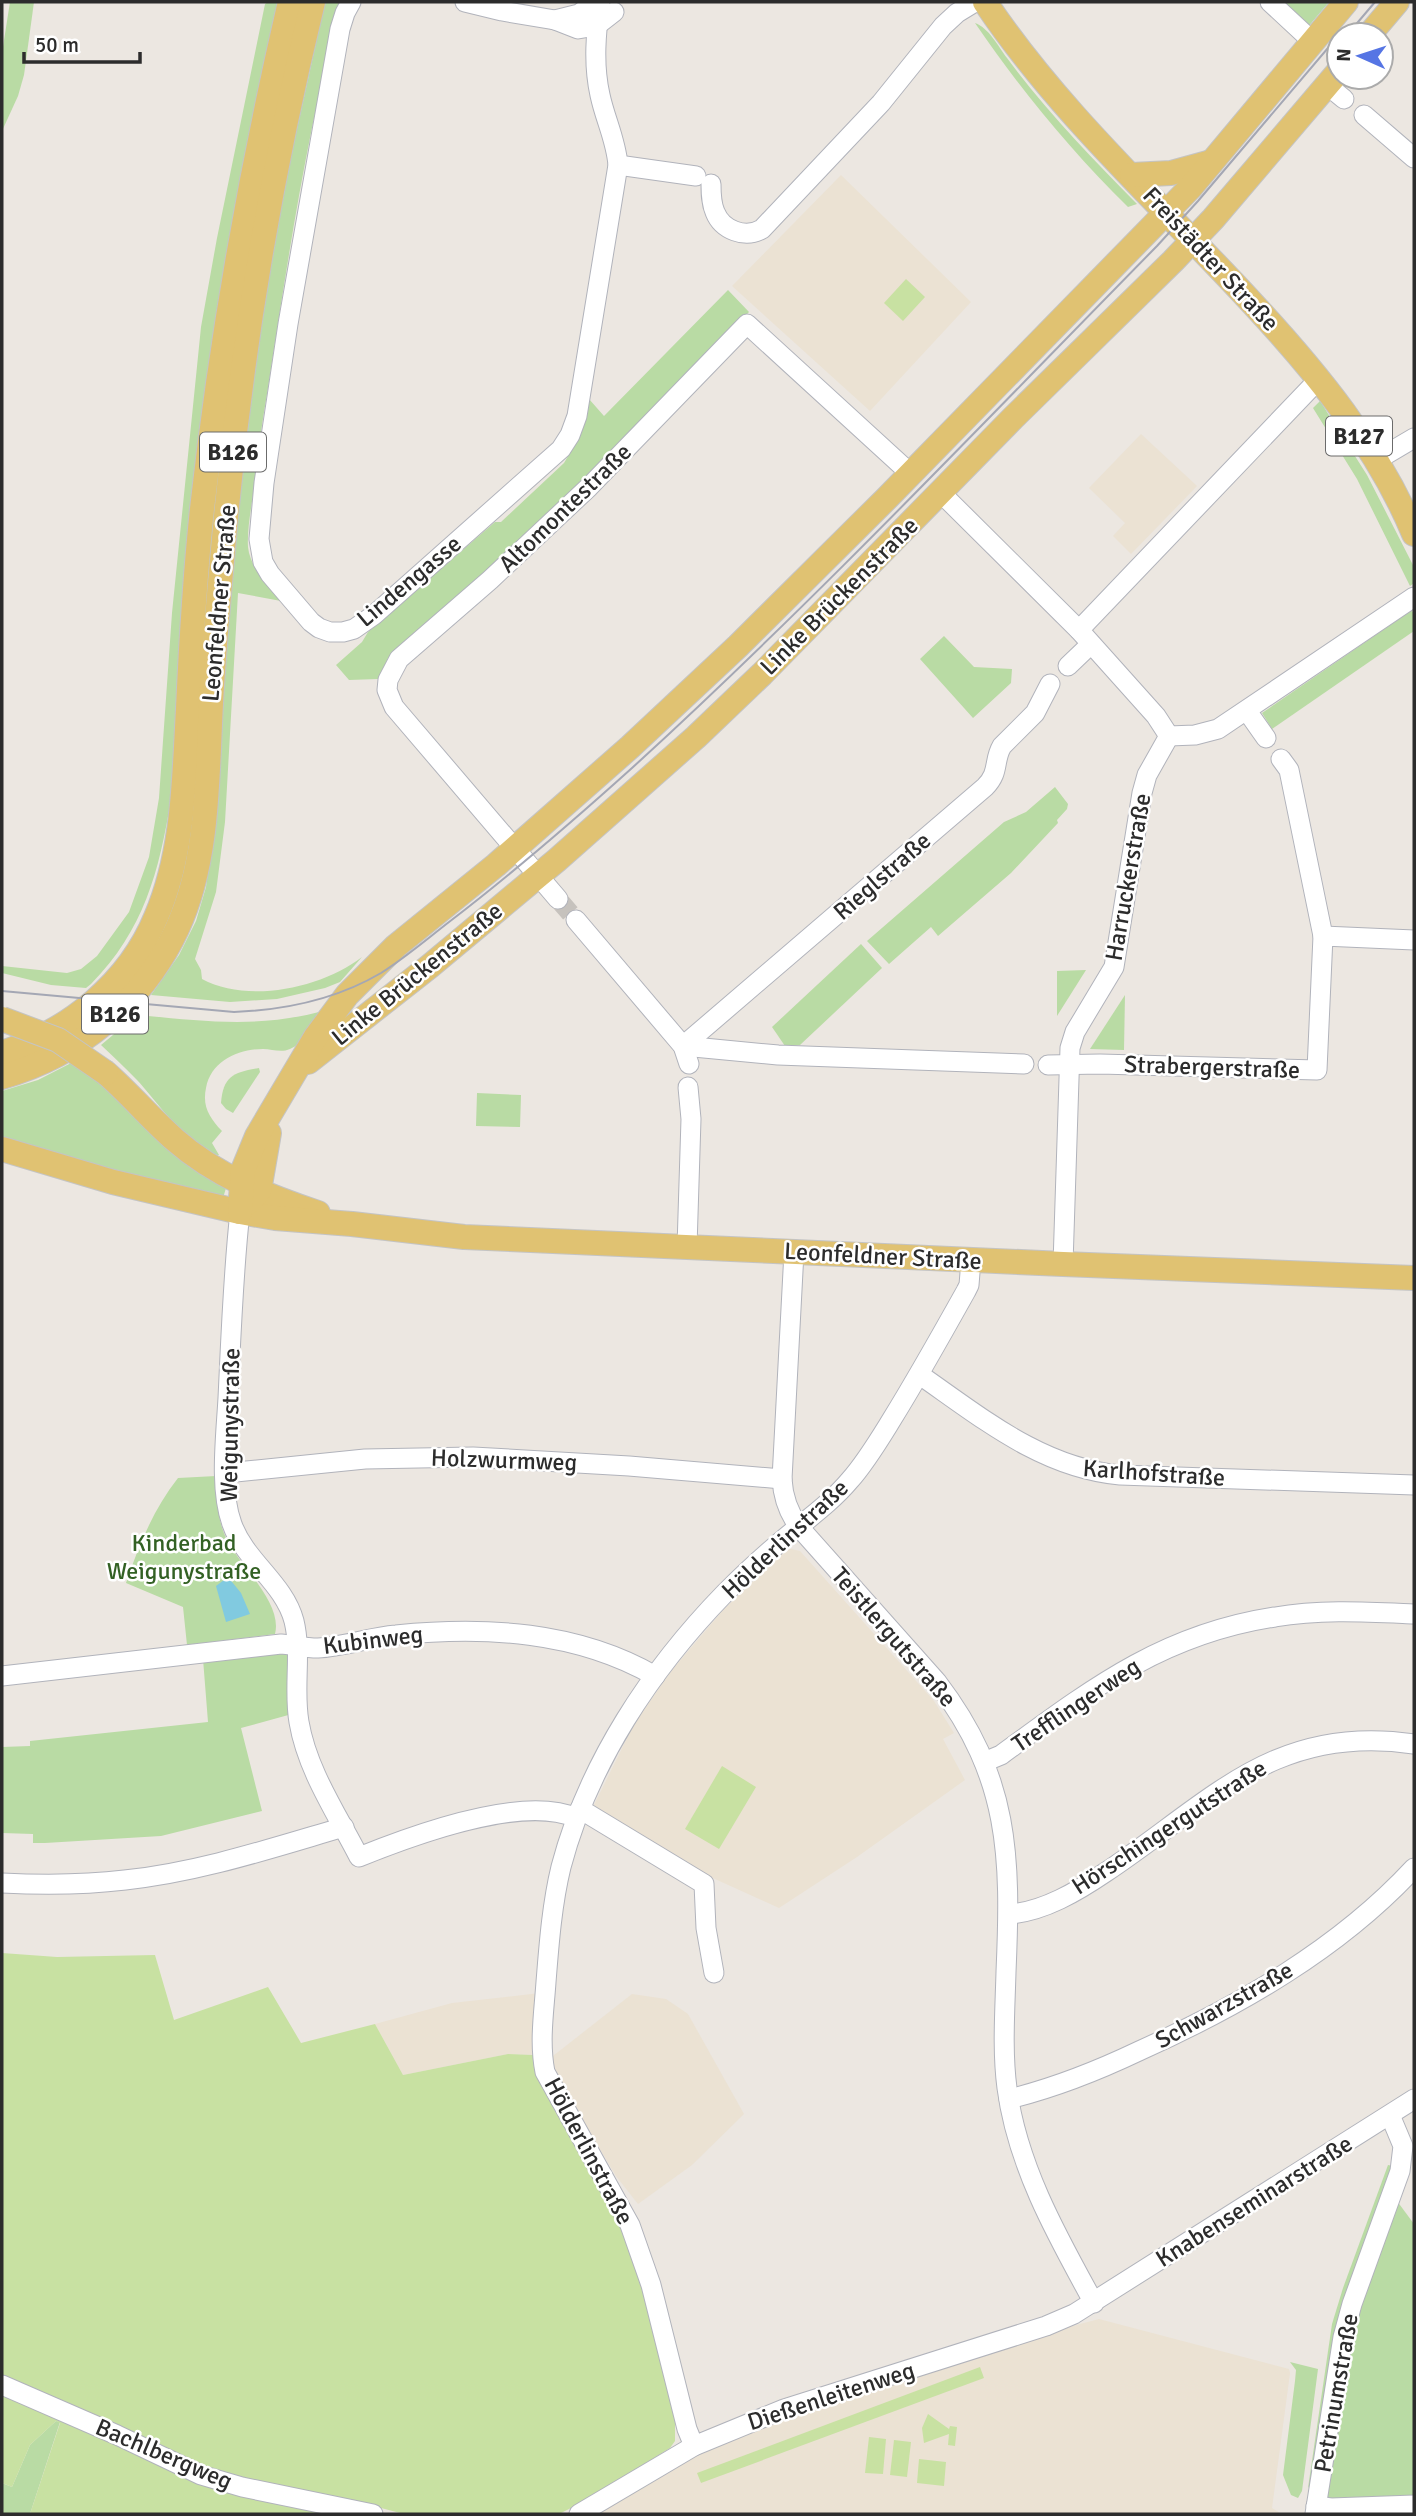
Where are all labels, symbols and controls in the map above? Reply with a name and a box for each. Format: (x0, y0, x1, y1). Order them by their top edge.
scale bar (24, 21, 140, 65)
north arrow (1325, 21, 1395, 91)
text: 50 m (35, 32, 79, 58)
text: N (1332, 48, 1356, 62)
street label: Freistädter Straße (1136, 181, 1286, 337)
road number: B127 (1326, 416, 1392, 456)
road number: B126 (200, 432, 266, 472)
street label: Altomontestraße (492, 437, 638, 579)
street label: Leonfeldner Straße (195, 503, 243, 703)
street label: Linke Brückenstraße (754, 511, 924, 681)
street label: Lindengasse (351, 529, 467, 633)
street label: Harruckerstraße (1099, 791, 1157, 963)
street label: Rieglstraße (827, 826, 937, 926)
street label: Linke Brückenstraße (325, 896, 509, 1052)
road number: B126 (82, 995, 148, 1034)
street label: Strabergerstraße (1123, 1049, 1301, 1085)
street label: Leonfeldner Straße (783, 1236, 983, 1276)
street label: Weigunystraße (214, 1348, 246, 1502)
street label: Holzwurmweg (430, 1442, 578, 1478)
street label: Karlhofstraße (1082, 1453, 1226, 1493)
street label: Hölderlinstraße (715, 1473, 855, 1605)
park label: Kinderbad Weigunystraße (107, 1528, 261, 1586)
street label: Teistlergutstraße (825, 1561, 963, 1713)
street label: Kubinweg (321, 1619, 425, 1661)
street label: Trefflingerweg (1006, 1651, 1146, 1759)
street label: Hörschingergutstraße (1066, 1753, 1272, 1901)
street label: Schwarzstraße (1150, 1955, 1298, 2055)
street label: Hölderlinstraße (538, 2072, 640, 2230)
street label: Knabenseminarstraße (1150, 2128, 1358, 2274)
street label: Petrinumstraße (1307, 2311, 1365, 2475)
street label: Dießenleitenweg (744, 2355, 918, 2437)
street label: Bachlbergweg (91, 2412, 237, 2496)

